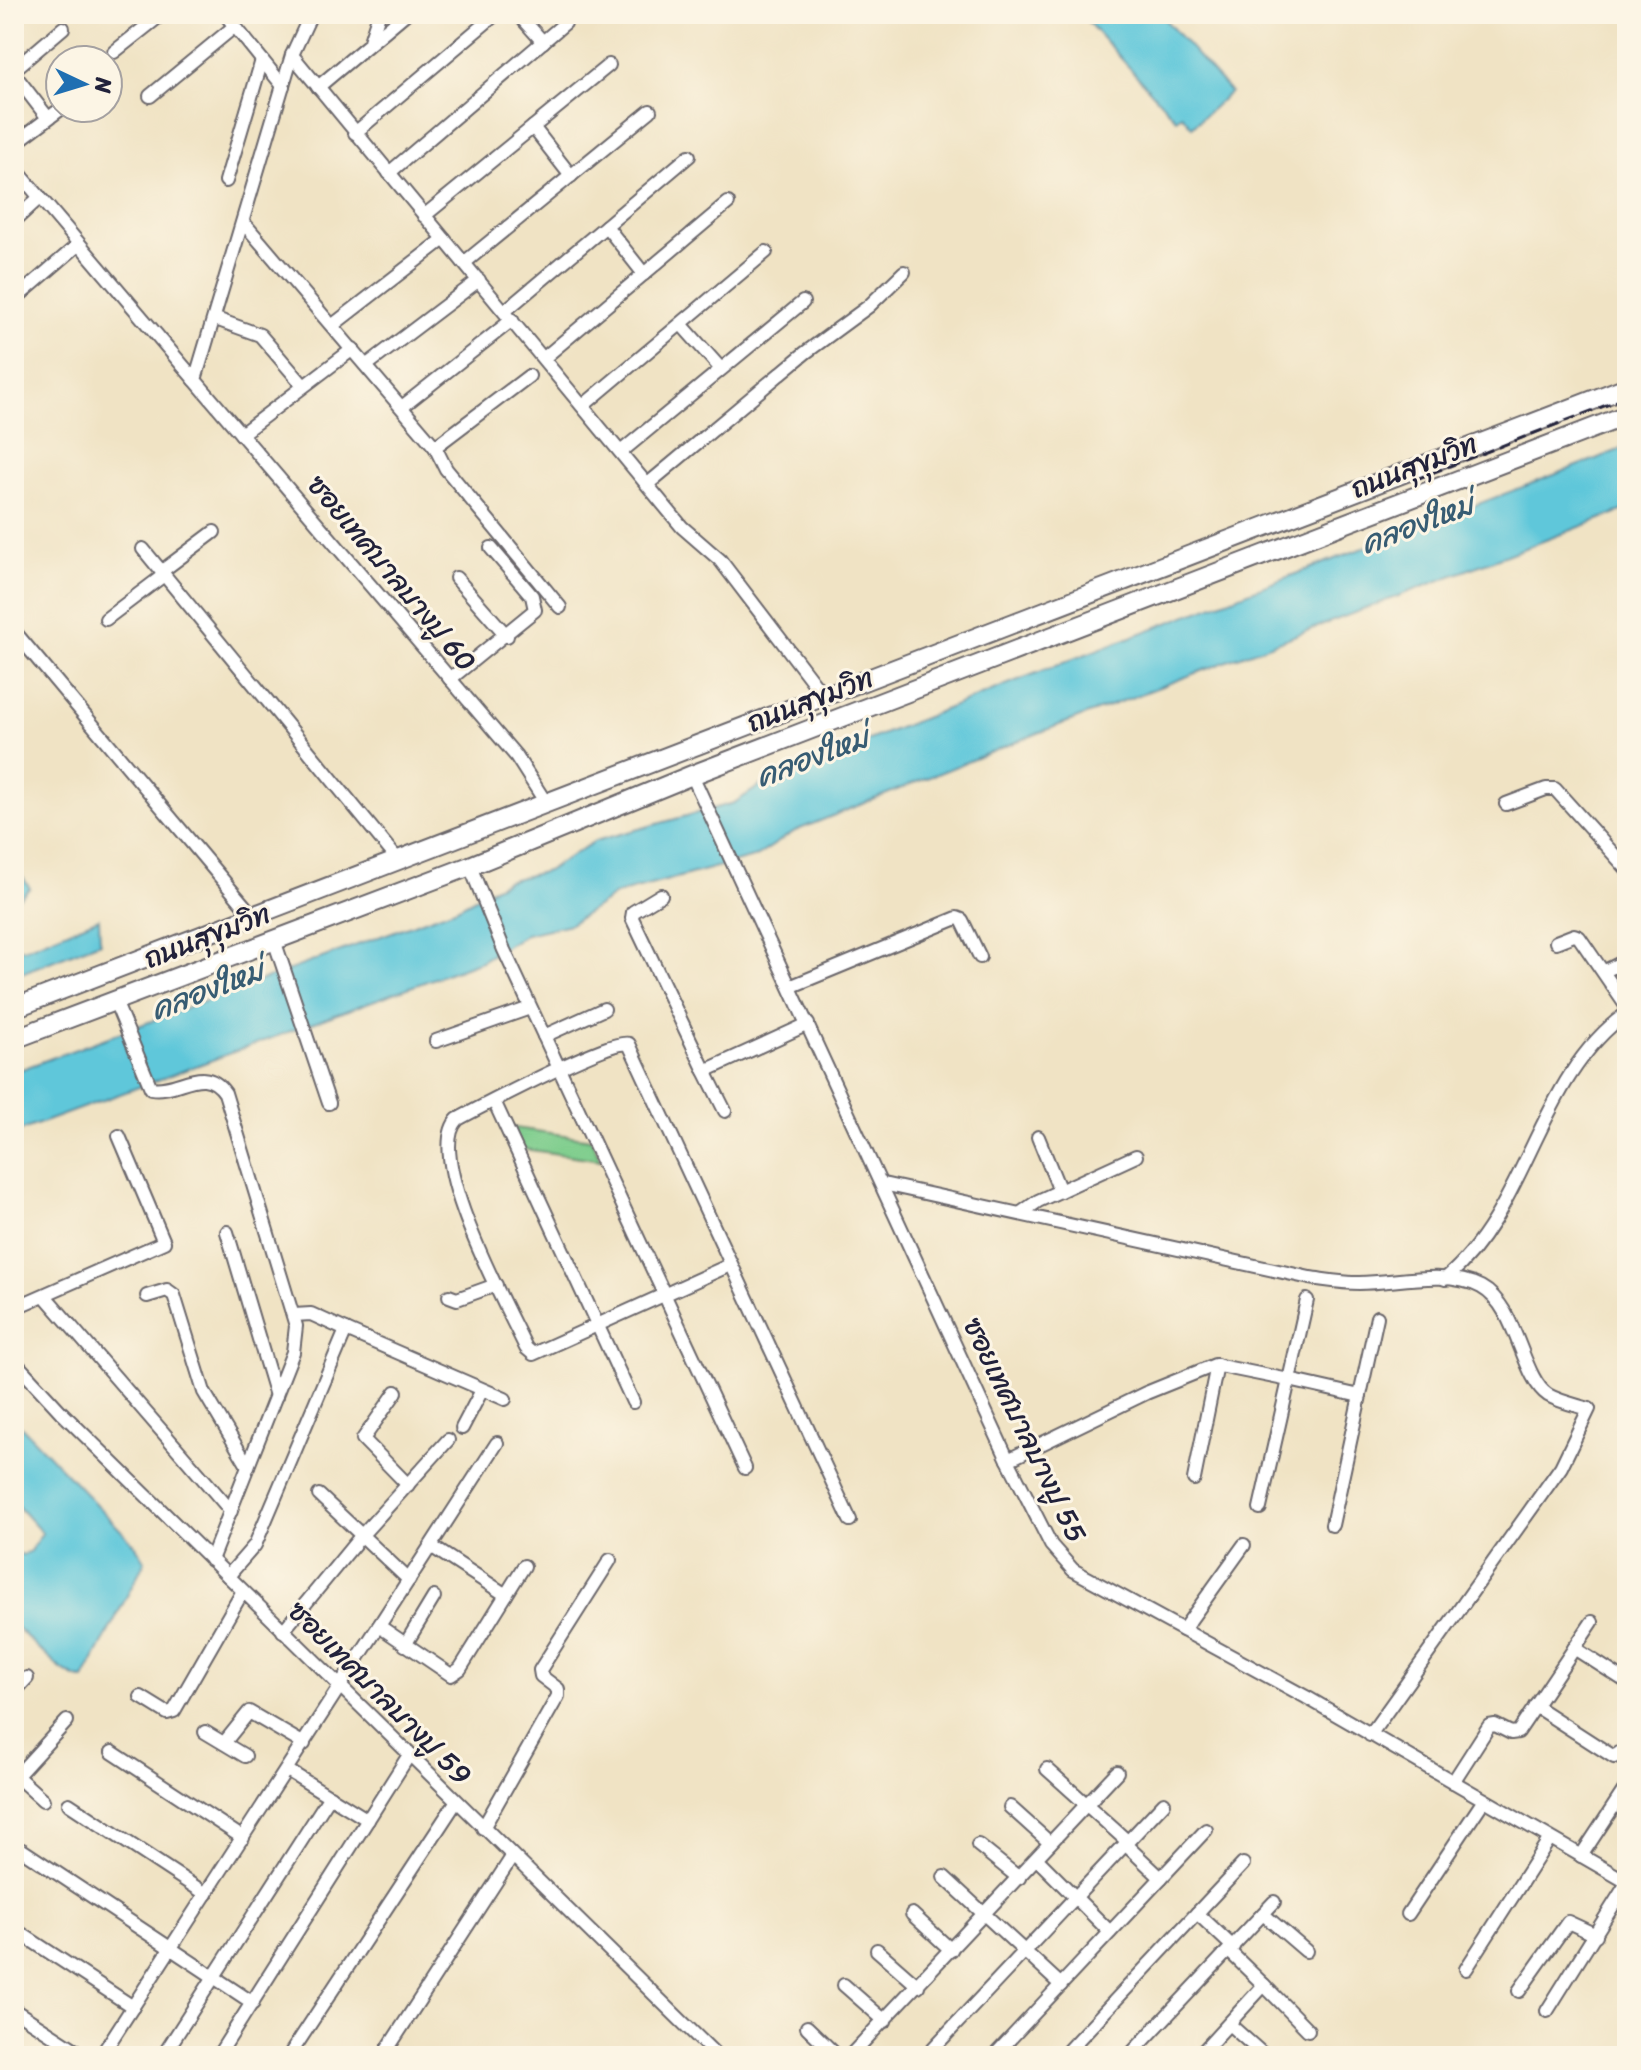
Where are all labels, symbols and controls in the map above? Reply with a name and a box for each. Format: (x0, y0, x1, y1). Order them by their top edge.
north arrow (44, 44, 124, 124)
text: N (83, 75, 124, 95)
street label: ถนนสุขุมวิท (1343, 419, 1485, 513)
street label: ซอยเทศบาลบางปู 60 (294, 463, 490, 683)
water label: คลองใหม่ (1353, 475, 1490, 570)
street label: ถนนสุขุมวิท (739, 653, 881, 747)
water label: คลองใหม่ (748, 708, 885, 803)
street label: ถนนสุขุมวิท (136, 889, 278, 983)
water label: คลองใหม่ (143, 941, 280, 1036)
street label: ซอยเทศบาลบางปู 55 (949, 1309, 1101, 1551)
street label: ซอยเทศบาลบางปู 59 (276, 1589, 484, 1797)

